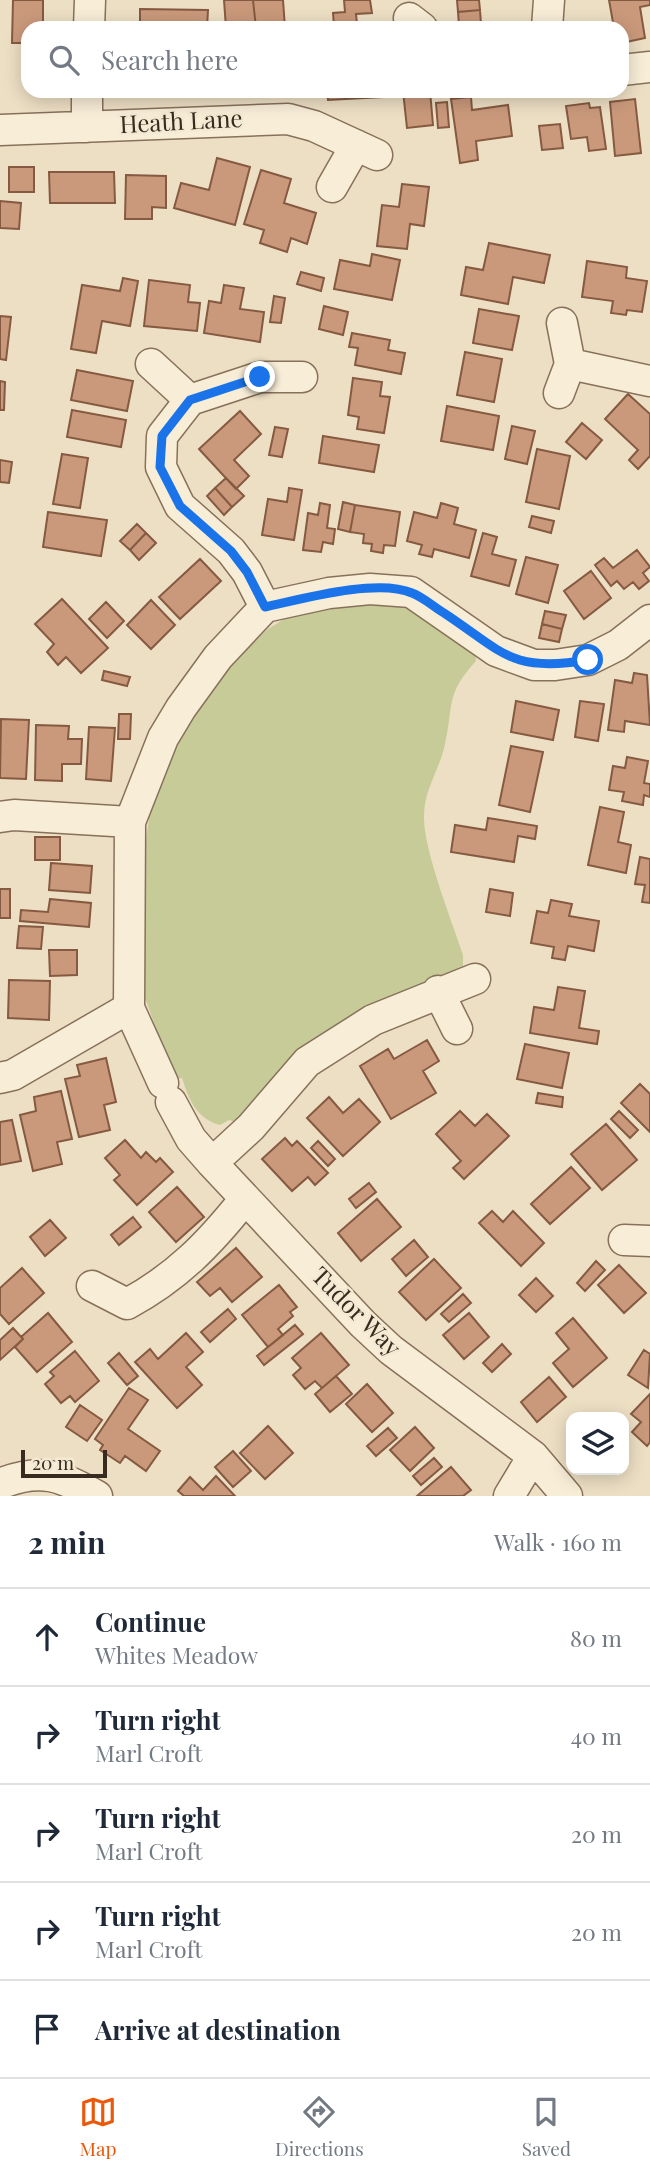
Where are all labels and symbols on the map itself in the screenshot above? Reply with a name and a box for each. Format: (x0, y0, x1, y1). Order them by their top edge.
street label: Heath Lane (119, 101, 243, 139)
route end (244, 361, 275, 392)
route start (572, 644, 603, 675)
street label: Tudor Way (306, 1259, 409, 1362)
scale bar (21, 1447, 107, 1479)

